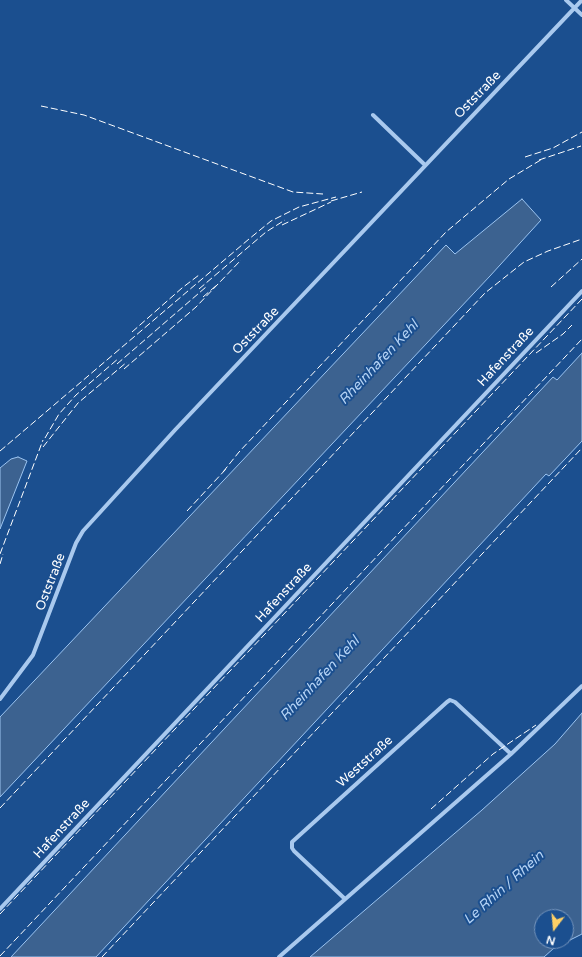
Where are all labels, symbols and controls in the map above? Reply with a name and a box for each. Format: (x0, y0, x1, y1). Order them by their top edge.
street label: Oststraße (451, 68, 505, 122)
street label: Oststraße (229, 304, 283, 358)
water label: Rheinhafen Kehl (336, 317, 422, 409)
street label: Hafenstraße (475, 324, 537, 390)
street label: Oststraße (33, 551, 69, 613)
street label: Hafenstraße (253, 560, 315, 626)
water label: Rheinhafen Kehl (277, 633, 363, 725)
street label: Weststraße (334, 733, 396, 791)
street label: Hafenstraße (31, 796, 93, 862)
water label: Le Rhin / Rhein (460, 848, 548, 928)
north arrow (534, 909, 574, 949)
text: N (545, 933, 557, 948)

